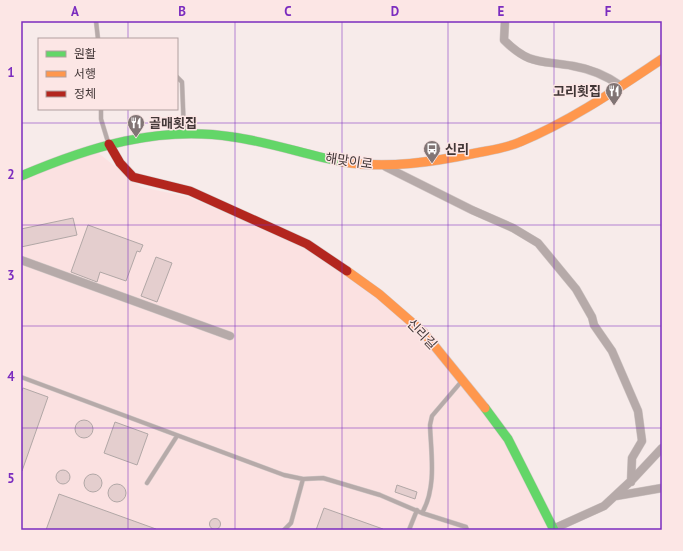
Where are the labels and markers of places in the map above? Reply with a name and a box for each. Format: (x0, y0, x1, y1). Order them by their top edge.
restaurant icon: 고리횟집 (604, 81, 624, 106)
place label: 고리횟집 (553, 83, 601, 100)
restaurant icon: 골매횟집 (126, 113, 146, 138)
place label: 골매횟집 (149, 115, 197, 132)
bus stop icon: 신리 (422, 139, 442, 164)
place label: 신리 (445, 141, 469, 158)

